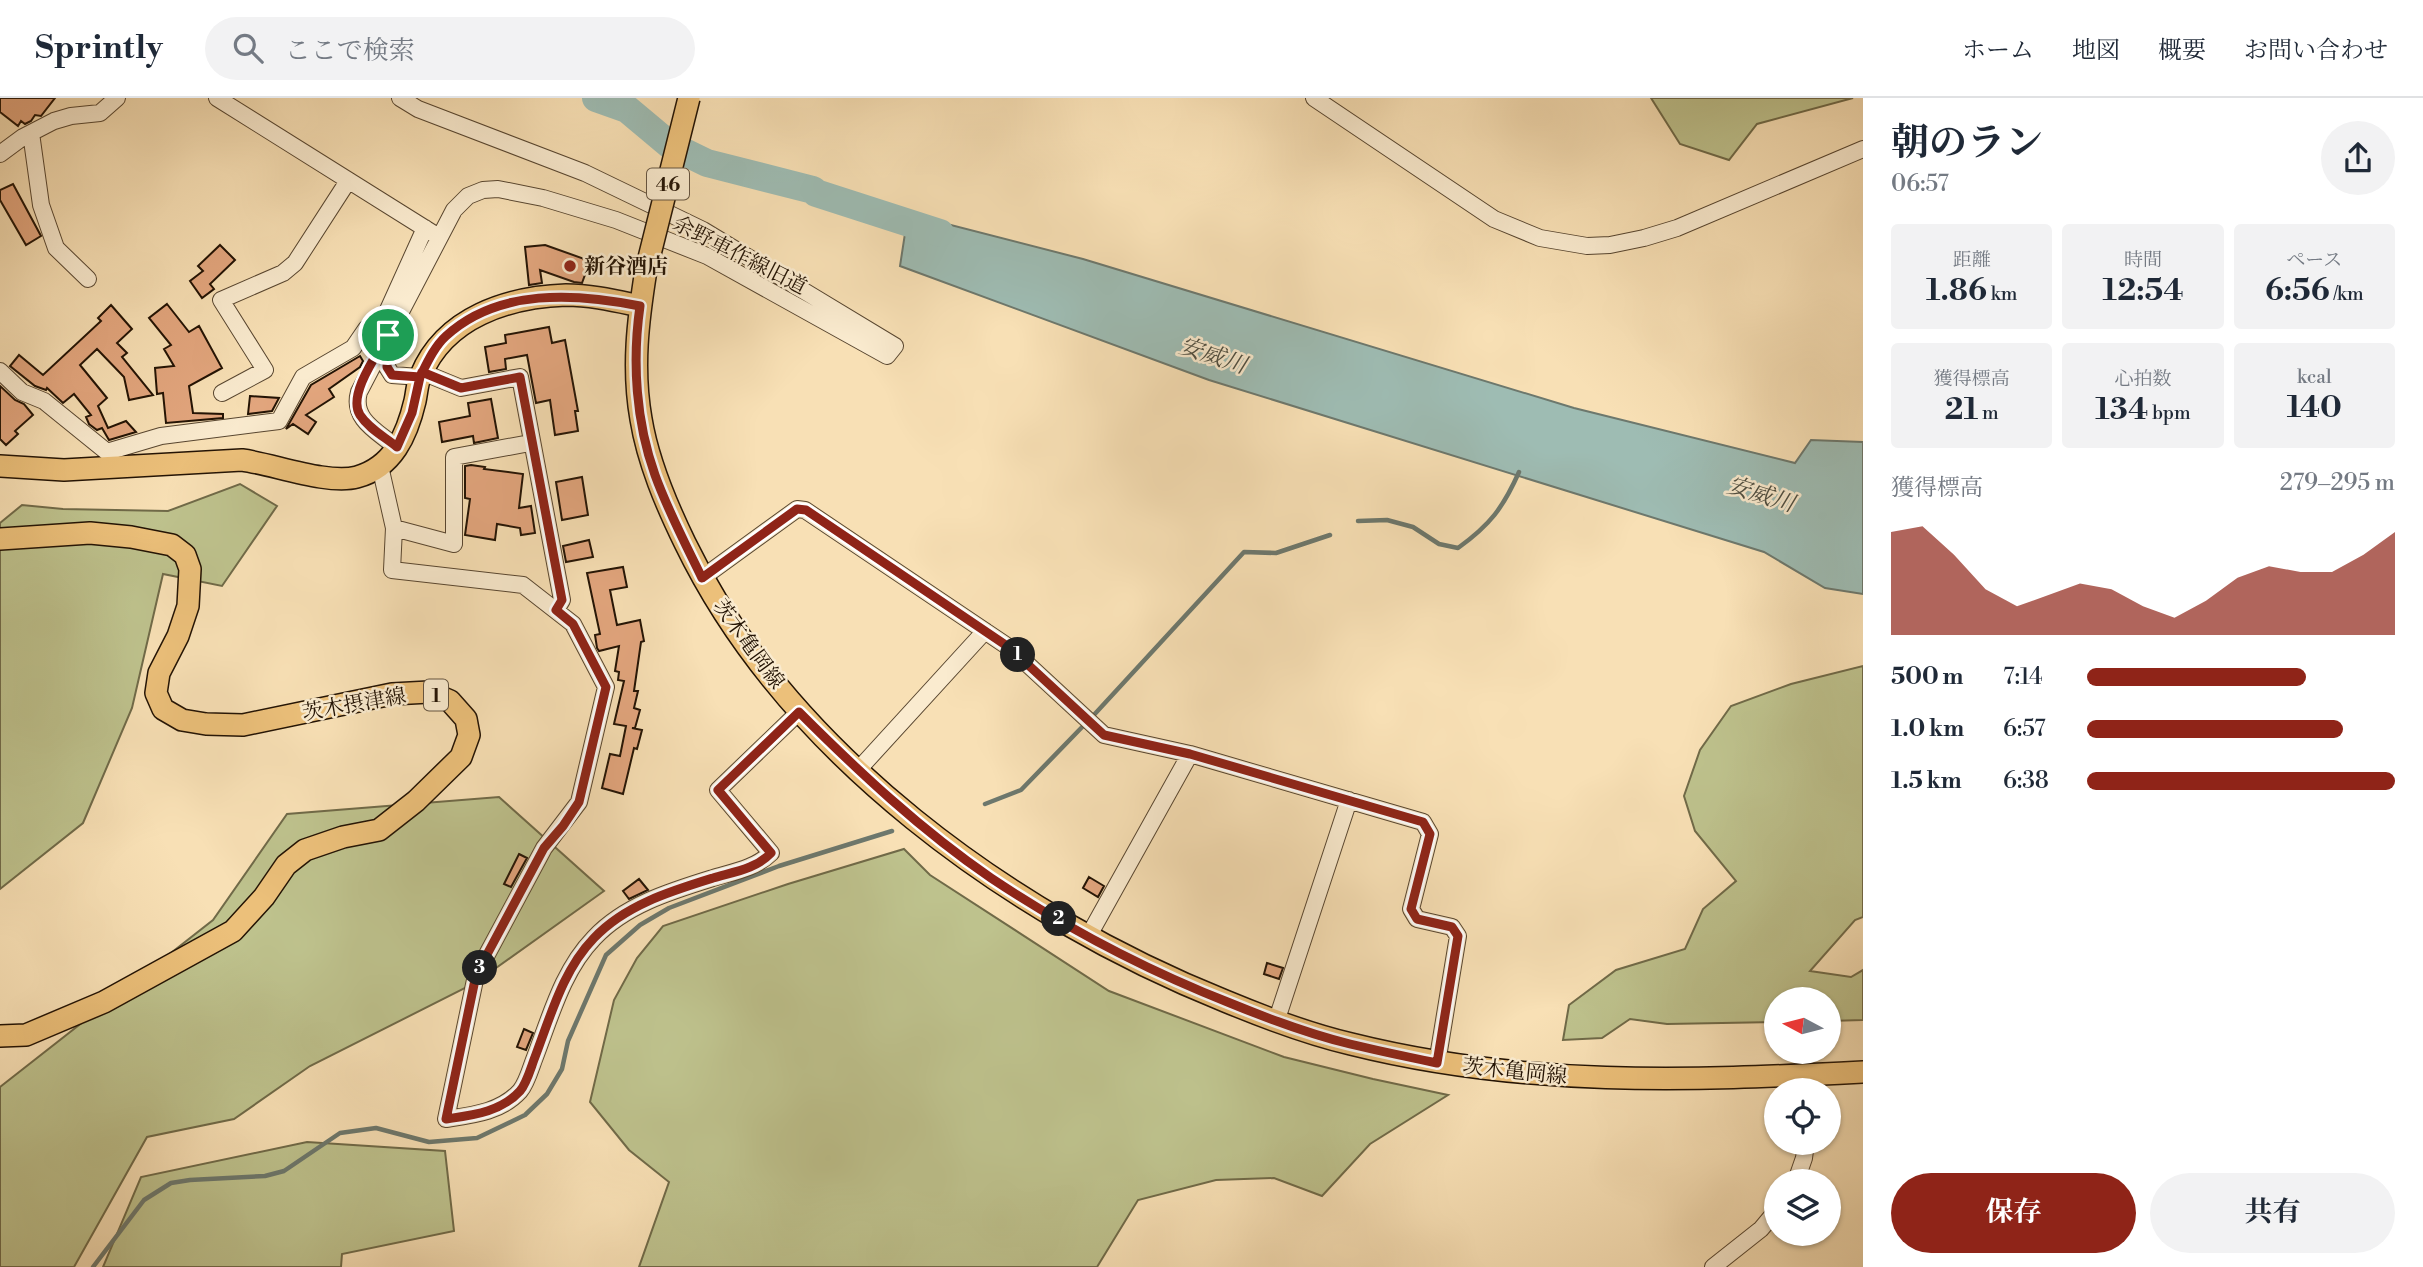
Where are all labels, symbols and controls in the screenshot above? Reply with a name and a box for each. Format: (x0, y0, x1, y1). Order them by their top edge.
search box (205, 17, 695, 80)
text: Sprintly (35, 28, 163, 69)
icon: search (229, 29, 267, 67)
text: ここで検索 (285, 35, 415, 67)
text: ホーム (1962, 36, 2034, 66)
text: 地図 (2072, 36, 2120, 66)
text: 概要 (2158, 36, 2206, 66)
text: お問い合わせ (2244, 36, 2388, 66)
text: 朝のラン (1891, 120, 2043, 167)
button: share (2321, 121, 2395, 195)
road number: 46 (647, 169, 689, 200)
text: 06:57 (1891, 170, 1949, 198)
street label: 余野車作線旧道 (668, 211, 811, 301)
text: 距離 (1953, 248, 1991, 272)
text: 時間 (2124, 248, 2162, 272)
text: ペース (2286, 248, 2342, 272)
place label: 新谷酒店 (584, 254, 668, 280)
marker: 新谷酒店 (562, 258, 578, 274)
text: 1.86 (1926, 272, 1987, 310)
text: 12:54 (2102, 272, 2184, 310)
text: 6:56 (2265, 272, 2330, 310)
text: km (1987, 282, 2017, 306)
text: /km (2330, 282, 2364, 306)
pin (358, 305, 418, 365)
icon: arrive (369, 316, 407, 354)
water label: 安威川 (1176, 332, 1253, 381)
text: kcal (2297, 365, 2332, 389)
text: 獲得標高 (1934, 367, 2010, 391)
text: 心拍数 (2114, 367, 2172, 391)
text: 140 (2287, 389, 2342, 427)
text: 21 (1945, 391, 1978, 429)
text: 134 (2095, 391, 2148, 429)
text: m (1978, 401, 1999, 425)
text: bpm (2148, 401, 2191, 425)
text: 279–295 m (2280, 469, 2395, 497)
water label: 安威川 (1724, 471, 1801, 519)
text: 獲得標高 (1891, 474, 1983, 502)
street label: 茨木亀岡線 (707, 594, 790, 695)
pin: 1 (1000, 638, 1036, 672)
text: 1 (1013, 642, 1022, 666)
text: 500 m (1891, 663, 1963, 691)
text: 7:14 (2003, 663, 2043, 691)
road number: 1 (424, 680, 448, 710)
street label: 茨木摂津線 (300, 683, 408, 727)
text: 1.0 km (1891, 715, 1964, 743)
text: 6:57 (2003, 715, 2046, 743)
text: 1.5 km (1891, 767, 1962, 795)
text: 6:38 (2003, 767, 2049, 795)
pin: 2 (1042, 902, 1076, 936)
text: 2 (1053, 906, 1064, 930)
pin: 3 (462, 950, 498, 986)
text: 3 (474, 955, 485, 979)
north arrow (1764, 987, 1841, 1064)
map controls (1764, 987, 1841, 1246)
street label: 茨木亀岡線 (1461, 1054, 1568, 1090)
button: locate (1764, 1078, 1841, 1155)
button: layers (1764, 1169, 1841, 1246)
button: 保存 (1891, 1173, 2136, 1253)
button: 共有 (2150, 1173, 2395, 1253)

